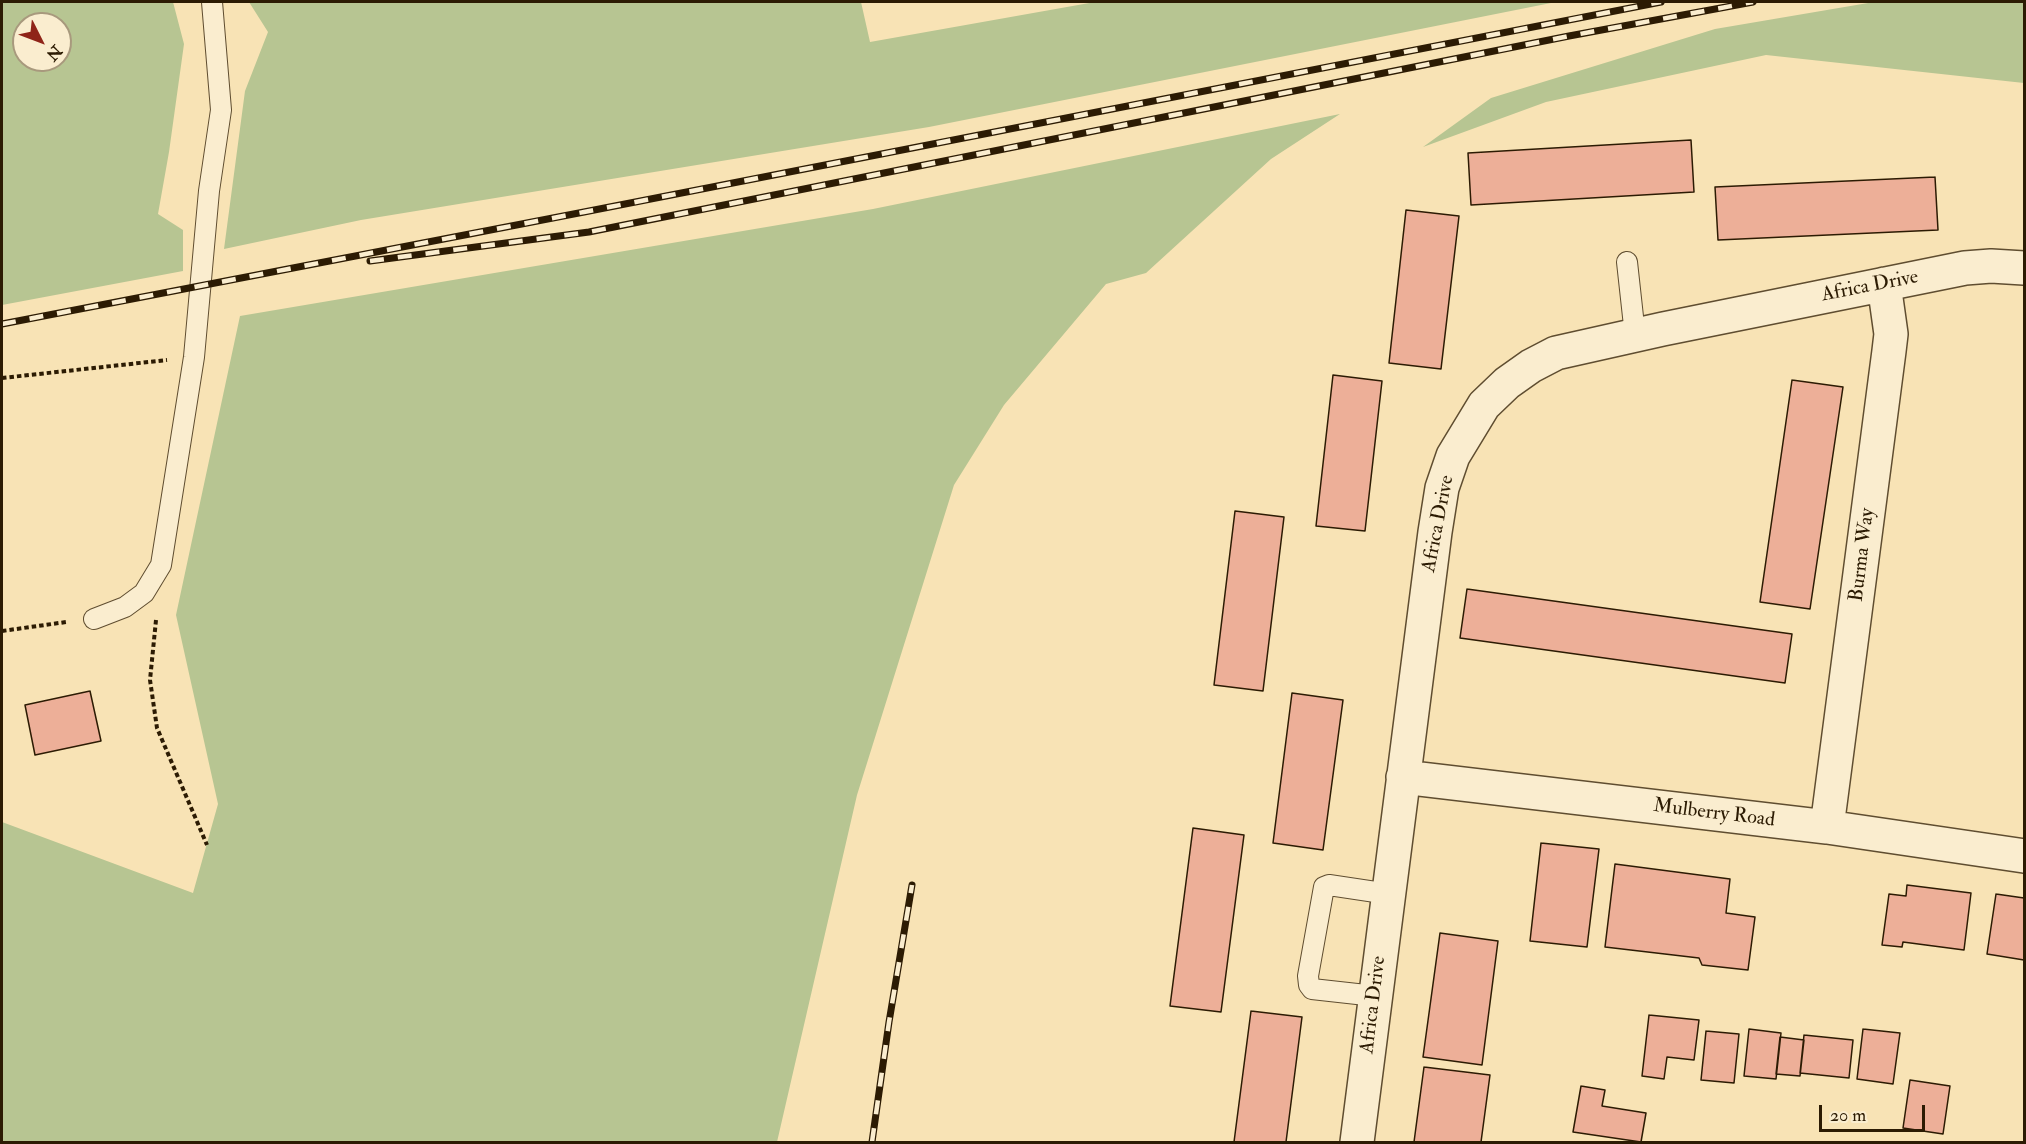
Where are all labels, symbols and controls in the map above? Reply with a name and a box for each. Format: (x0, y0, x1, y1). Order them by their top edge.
north arrow (12, 12, 72, 72)
text: N (42, 41, 66, 65)
street label: Africa Drive (1820, 266, 1920, 308)
street label: Africa Drive (1418, 474, 1460, 574)
street label: Burma Way (1845, 507, 1881, 603)
street label: Mulberry Road (1652, 795, 1776, 833)
street label: Africa Drive (1356, 955, 1392, 1055)
scale bar (1822, 1093, 1928, 1131)
text: 20 m (1830, 1104, 1866, 1127)

